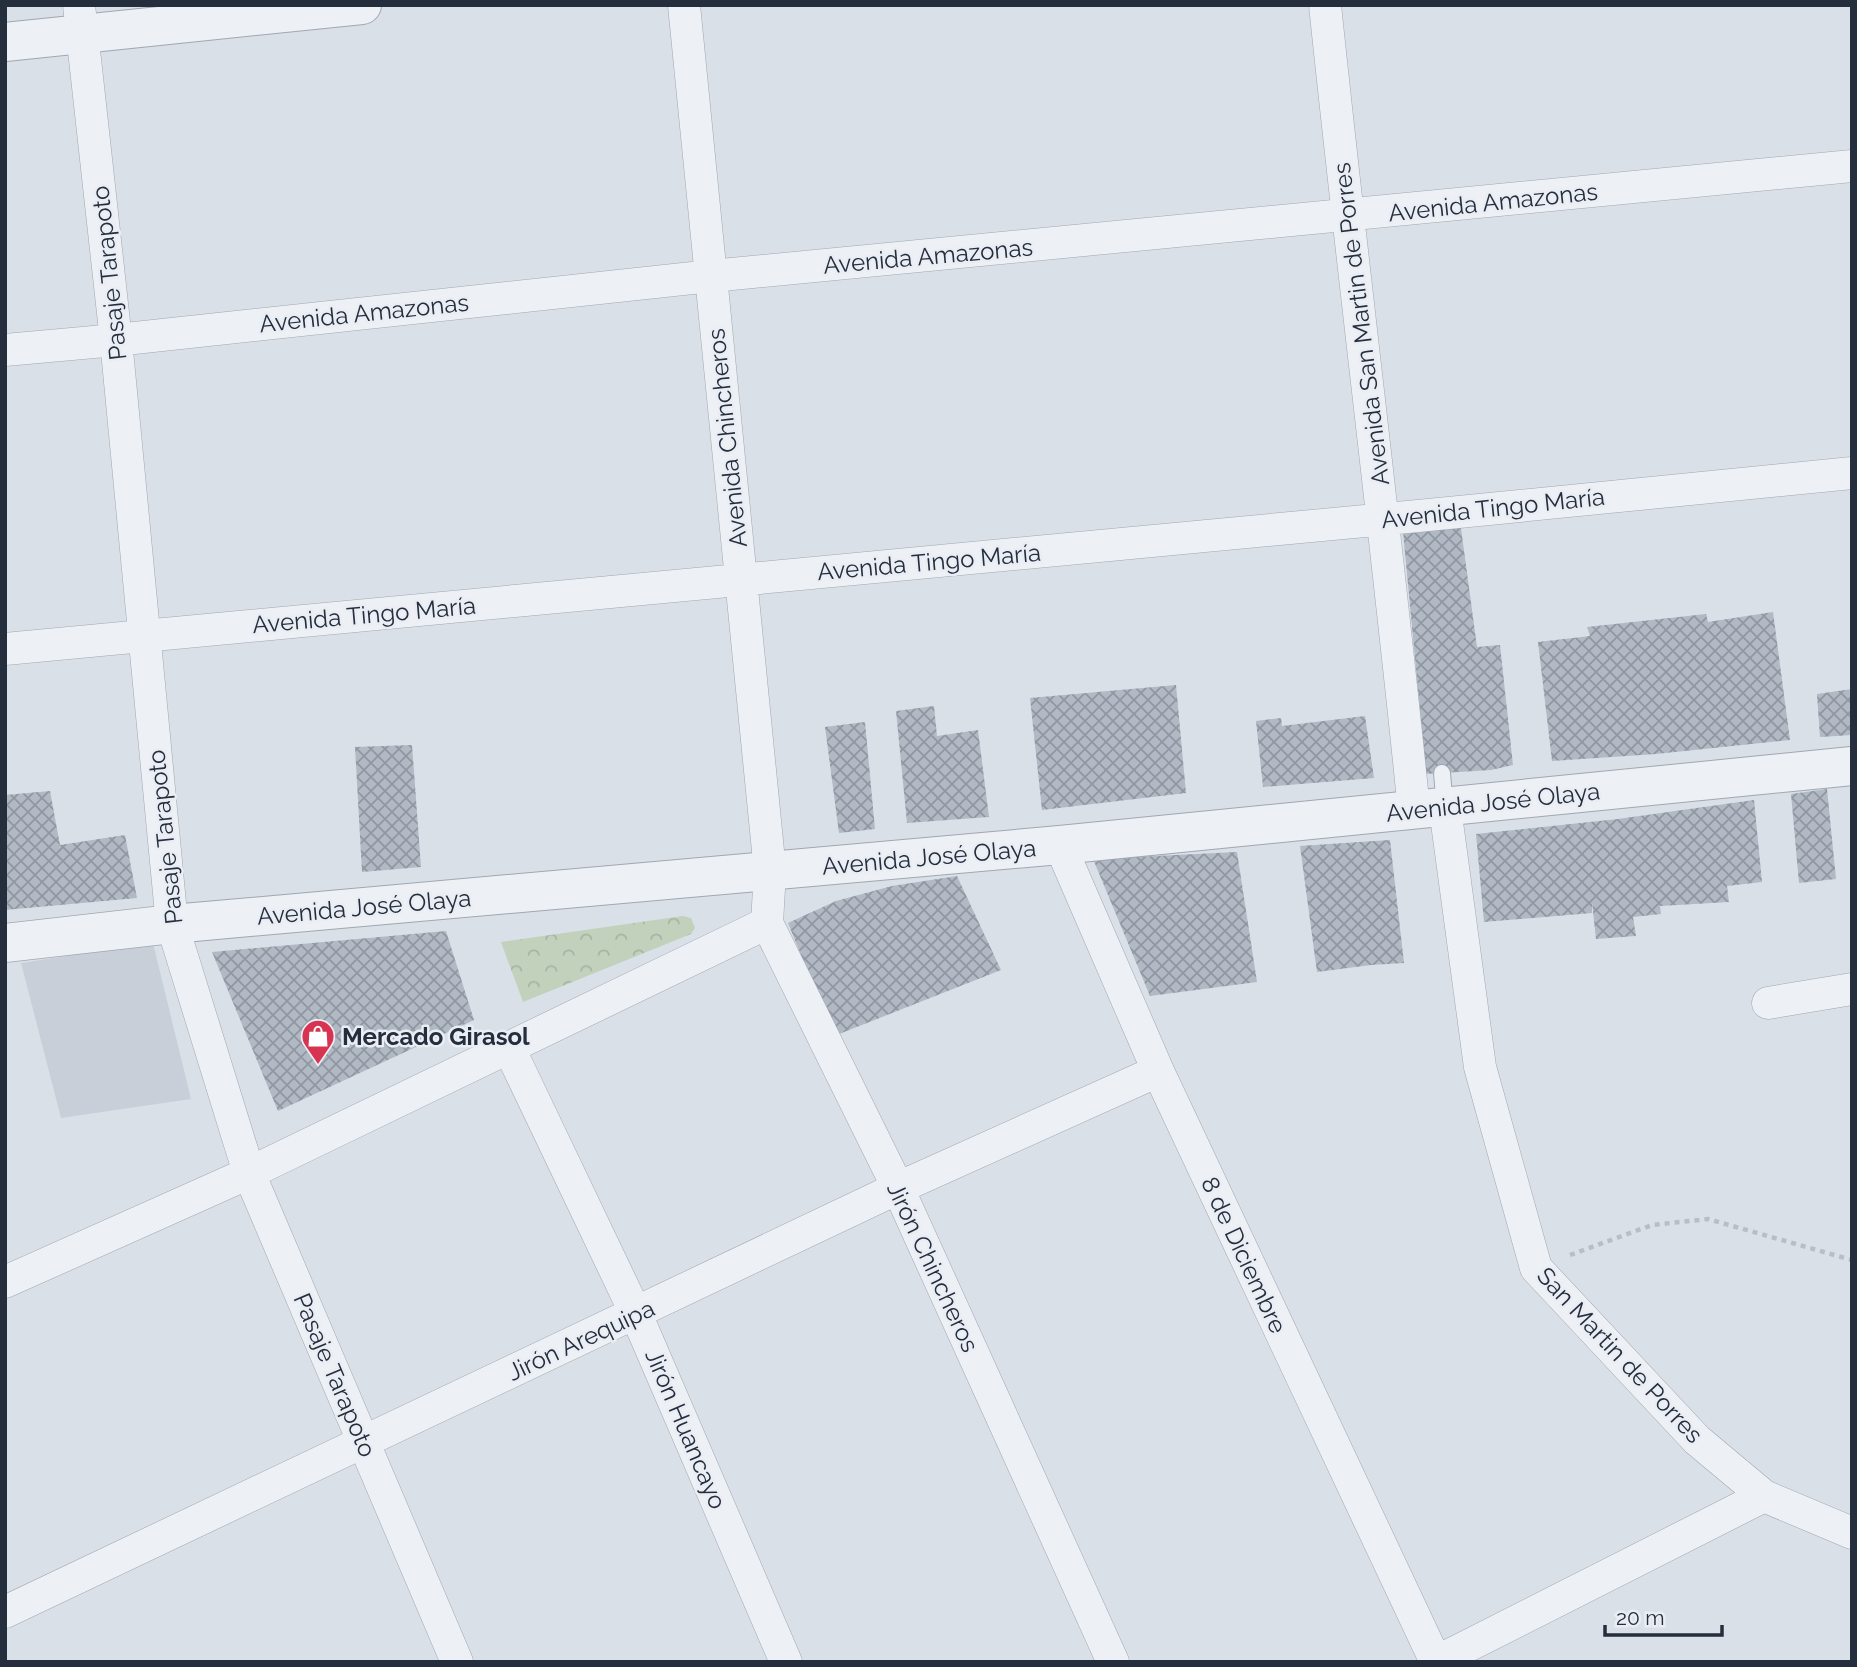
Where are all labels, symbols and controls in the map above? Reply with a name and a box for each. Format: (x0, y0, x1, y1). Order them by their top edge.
street label: Avenida San Martin de Porres (1327, 161, 1395, 487)
street label: Avenida Amazonas (1387, 177, 1599, 227)
street label: Pasaje Tarapoto (85, 184, 133, 362)
street label: Avenida Amazonas (822, 232, 1034, 280)
street label: Avenida Amazonas (258, 288, 470, 338)
street label: Avenida Chincheros (701, 327, 753, 549)
street label: Avenida Tingo María (1380, 482, 1606, 534)
street label: Avenida Tingo María (816, 538, 1042, 586)
street label: Avenida Tingo María (251, 591, 477, 639)
street label: Pasaje Tarapoto (141, 748, 189, 926)
street label: Avenida José Olaya (1385, 776, 1601, 828)
street label: Avenida José Olaya (821, 833, 1037, 881)
street label: Avenida José Olaya (256, 883, 472, 931)
shop icon: Mercado Girasol (299, 1017, 337, 1066)
place label: Mercado Girasol (342, 1022, 530, 1051)
street label: 8 de Diciembre (1195, 1172, 1293, 1338)
street label: Jirón Chincheros (881, 1177, 985, 1357)
street label: San Martin de Porres (1531, 1261, 1709, 1449)
street label: Pasaje Tarapoto (287, 1289, 383, 1461)
street label: Jirón Arequipa (503, 1293, 659, 1387)
street label: Jirón Huancayo (639, 1345, 733, 1513)
scale bar (1605, 1594, 1722, 1638)
text: 20 m (1616, 1605, 1664, 1630)

